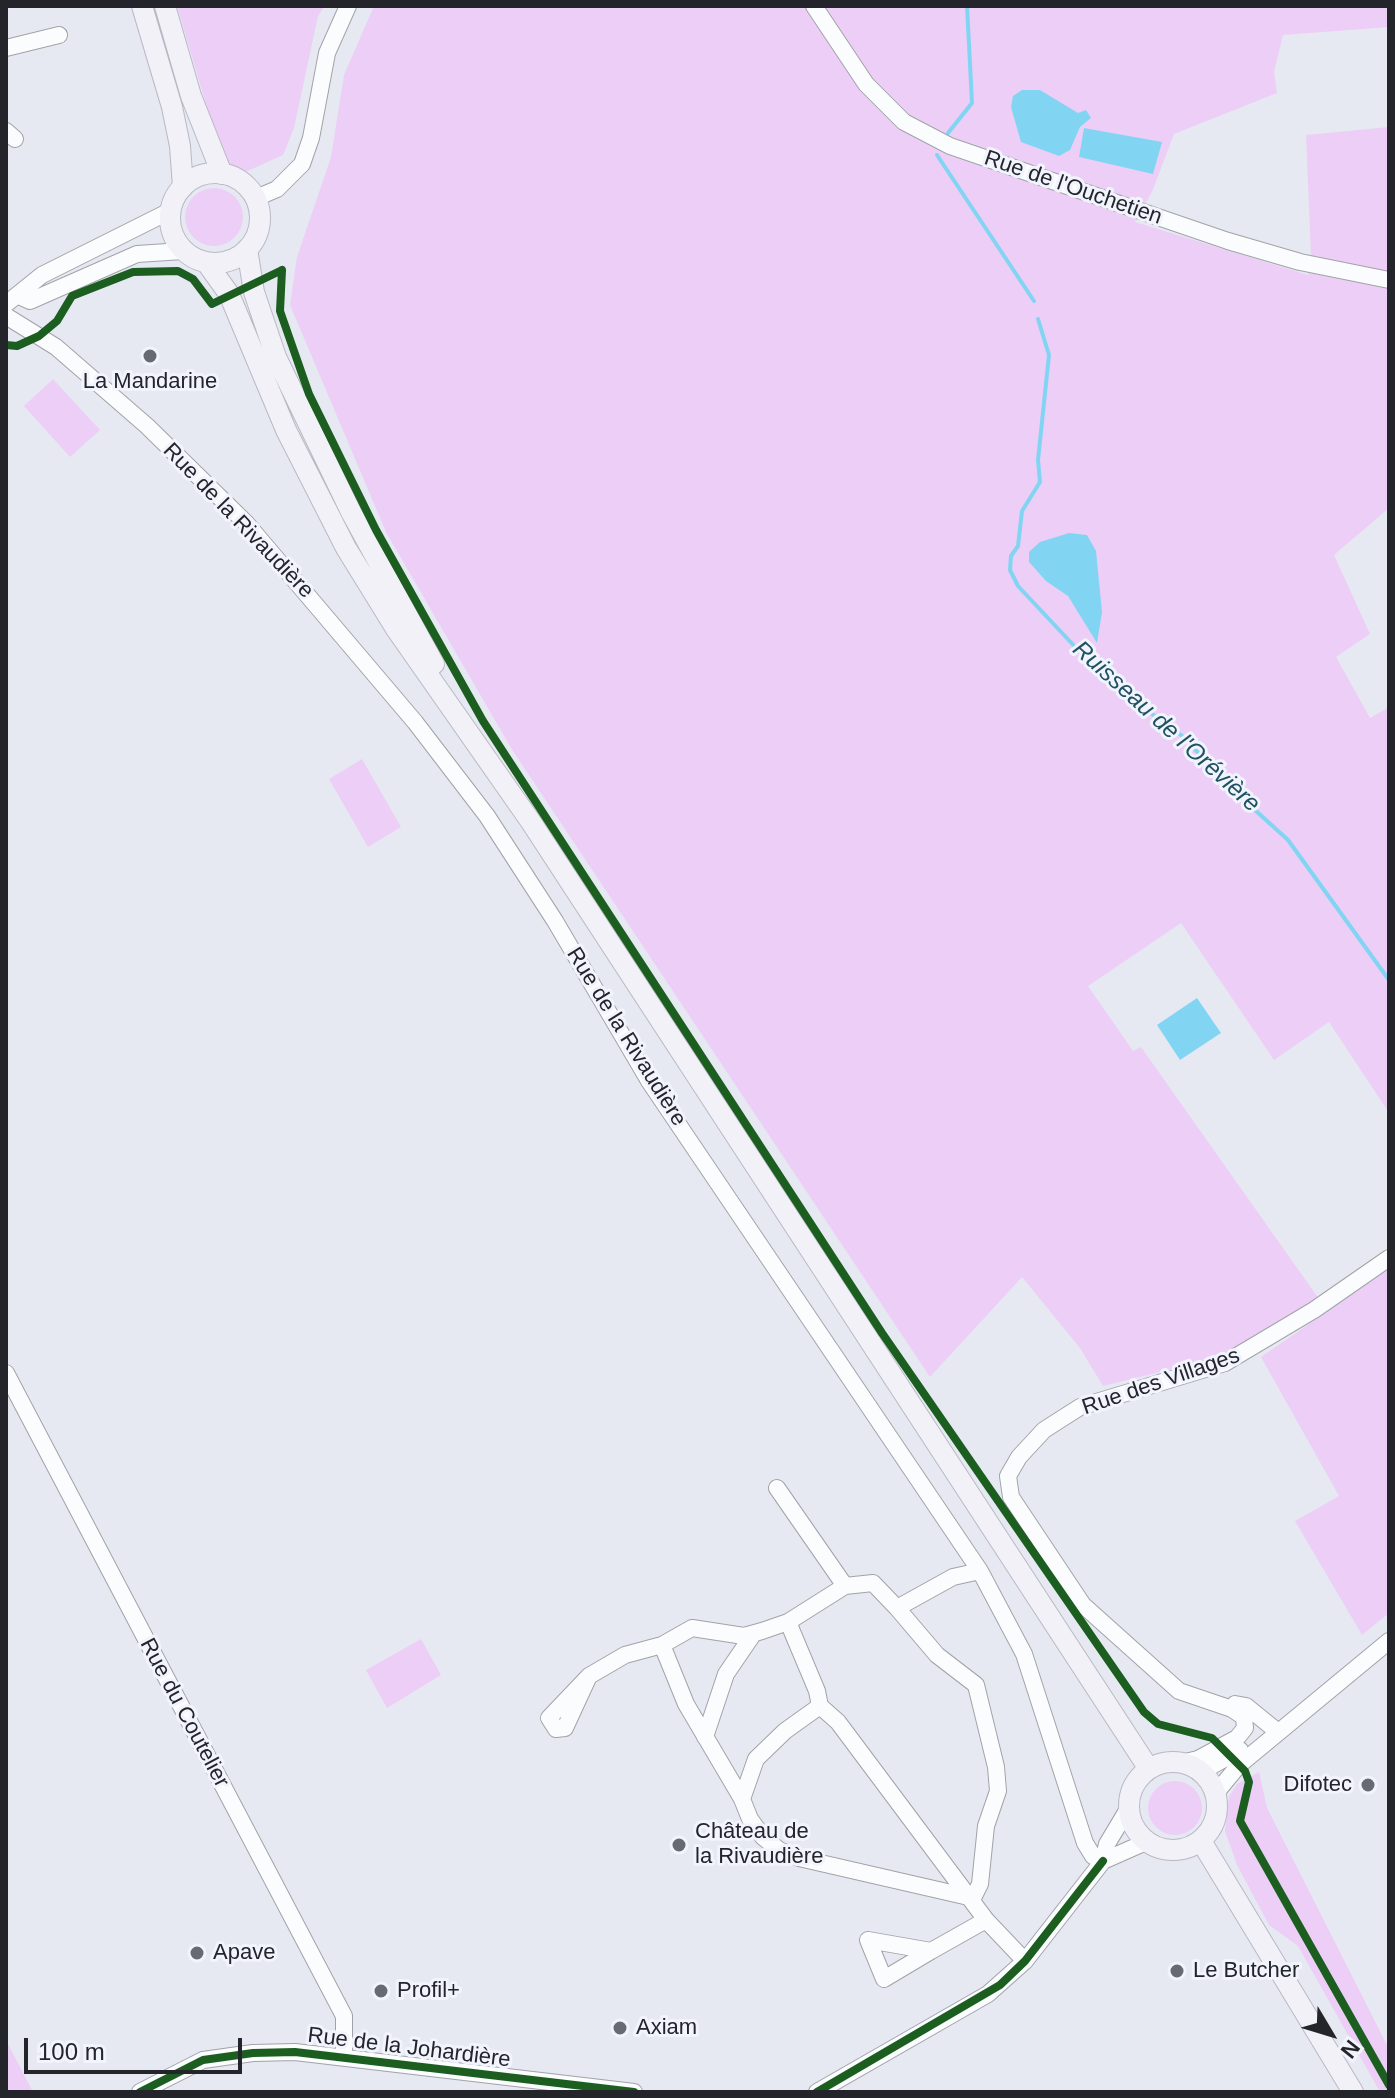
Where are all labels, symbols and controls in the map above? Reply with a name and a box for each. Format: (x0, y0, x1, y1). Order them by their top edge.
street label: Rue de l'Ouchetien (981, 145, 1165, 231)
marker: La Mandarine (141, 347, 159, 365)
place label: La Mandarine (83, 369, 217, 395)
street label: Rue de la Rivaudière (157, 438, 319, 604)
water label: Ruisseau de l'Orévière (1066, 635, 1266, 819)
street label: Rue de la Rivaudière (560, 943, 692, 1131)
street label: Rue des Villages (1079, 1343, 1243, 1421)
street label: Rue du Coutelier (134, 1634, 234, 1792)
place label: Difotec (1284, 1772, 1352, 1798)
marker: Difotec (1359, 1776, 1377, 1794)
place label: Château de la Rivaudière (695, 1819, 823, 1870)
marker: Château de la Rivaudière (670, 1836, 688, 1854)
place label: Apave (213, 1940, 275, 1966)
marker: Apave (188, 1944, 206, 1962)
place label: Le Butcher (1193, 1958, 1299, 1984)
marker: Le Butcher (1168, 1962, 1186, 1980)
place label: Profil+ (397, 1978, 460, 2004)
marker: Profil+ (372, 1982, 390, 2000)
north arrow (1291, 1994, 1371, 2074)
place label: Axiam (636, 2015, 697, 2041)
marker: Axiam (611, 2019, 629, 2037)
scale bar (28, 2022, 246, 2072)
street label: Rue de la Johardière (306, 2022, 512, 2074)
text: N (1336, 2035, 1365, 2063)
text: 100 m (38, 2038, 105, 2065)

